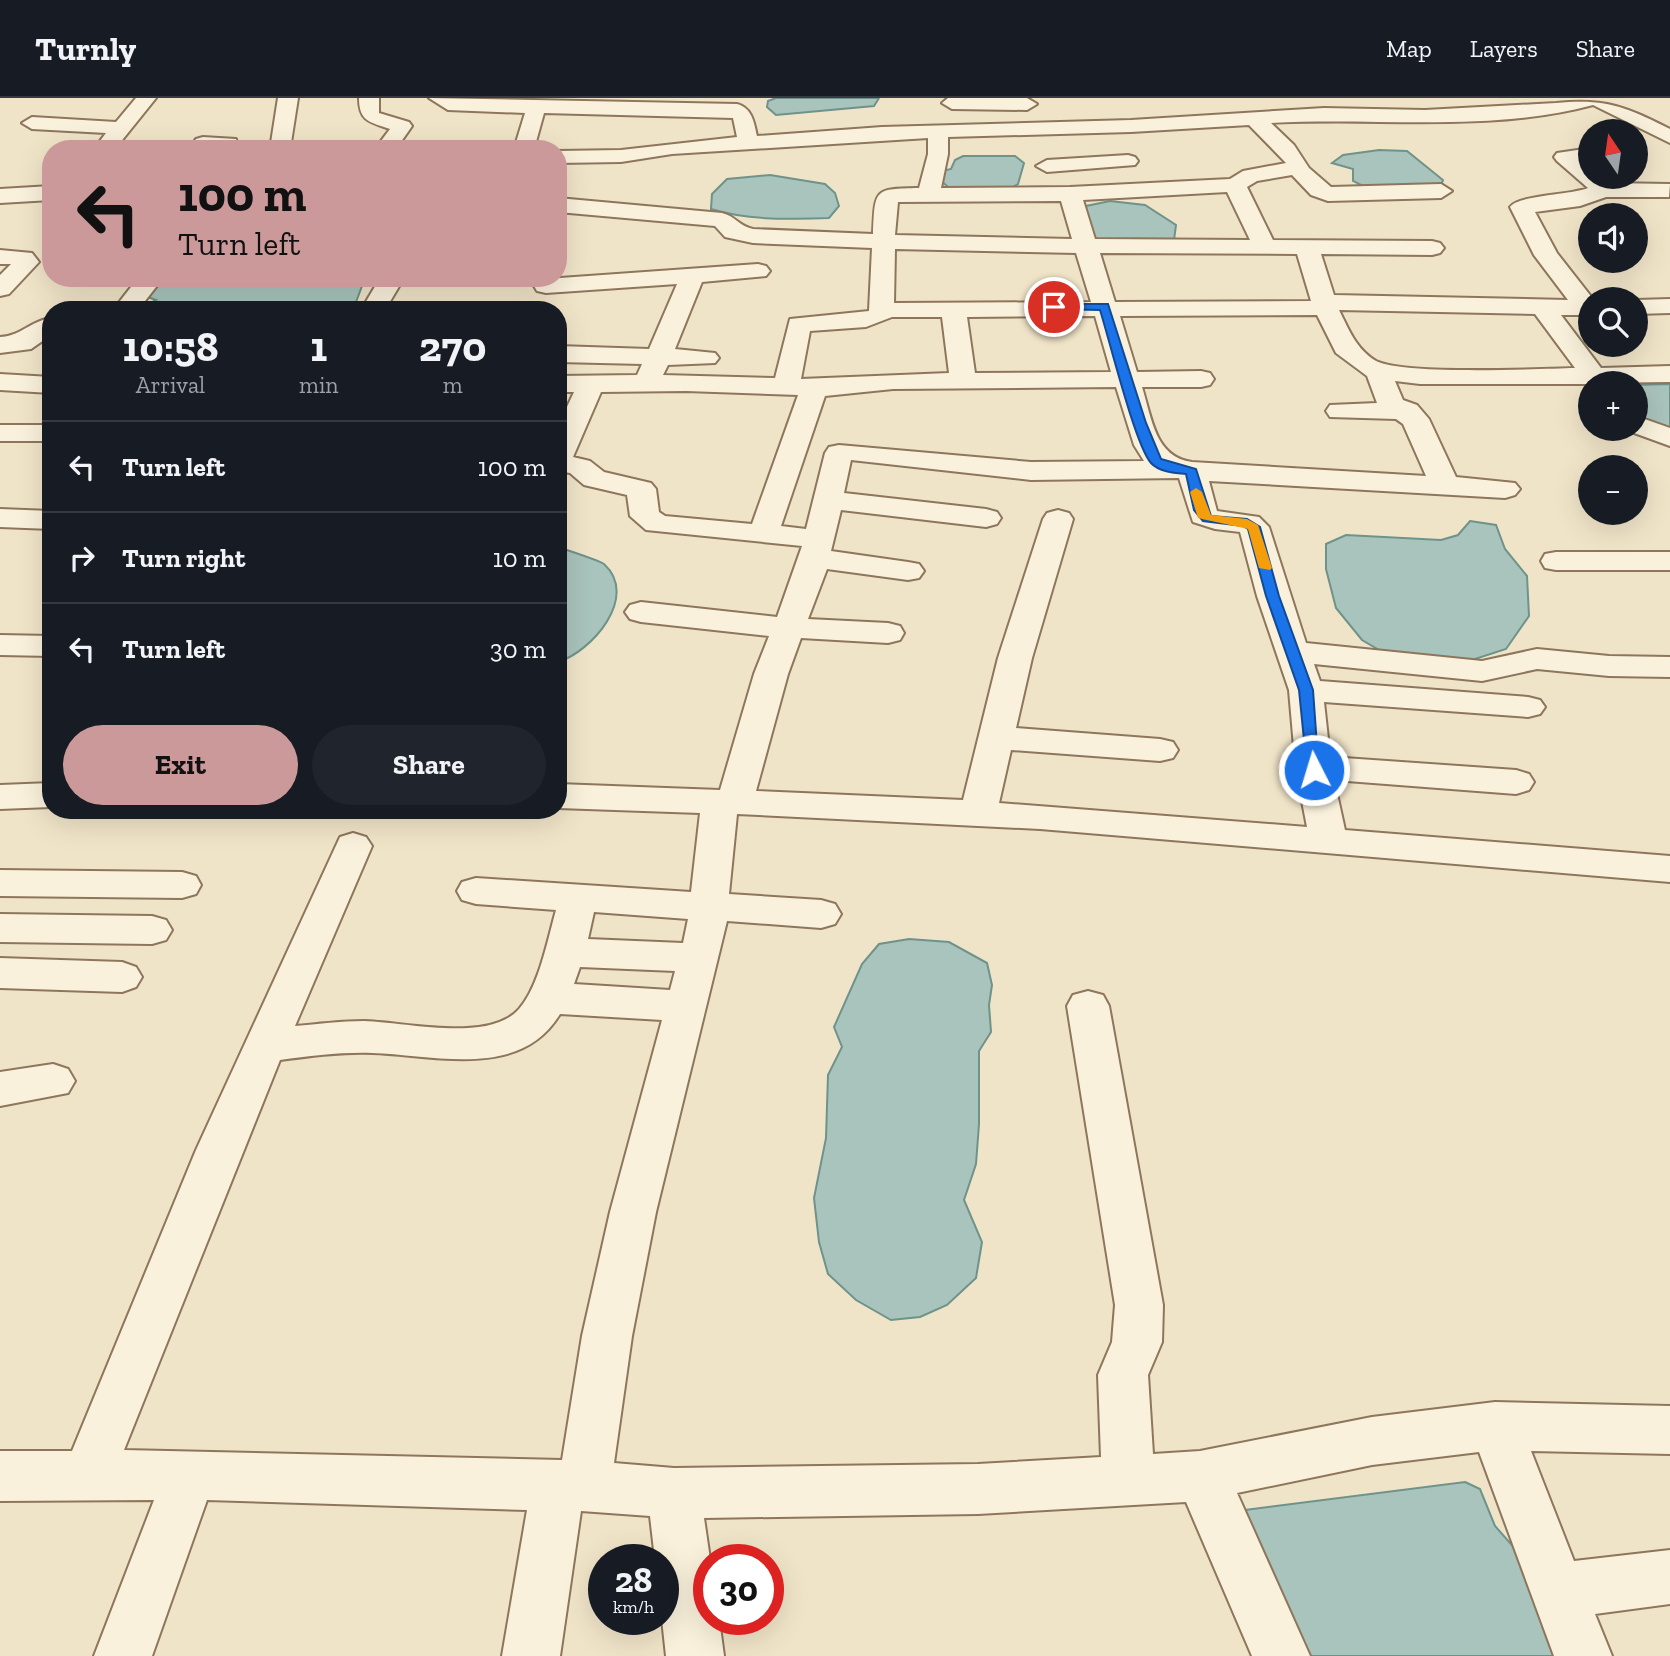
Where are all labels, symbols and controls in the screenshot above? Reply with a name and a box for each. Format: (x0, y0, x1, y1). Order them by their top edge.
text: Turnly (35, 29, 136, 68)
text: Map (1386, 34, 1432, 63)
text: Layers (1470, 34, 1538, 63)
text: Share (1576, 34, 1635, 63)
north arrow (1578, 119, 1648, 189)
map controls (1578, 119, 1648, 525)
text: 100 m (178, 165, 306, 224)
icon: left (63, 168, 154, 259)
button: sound (1578, 203, 1648, 273)
text: Turn left (178, 225, 300, 263)
pin (1024, 277, 1084, 337)
button: search (1578, 287, 1648, 357)
icon: arrive (1035, 288, 1073, 326)
text: 10:58 (122, 321, 219, 372)
text: 1 (310, 321, 327, 372)
text: 270 (419, 321, 487, 372)
text: Arrival (136, 371, 205, 399)
text: min (299, 371, 339, 399)
text: m (443, 371, 463, 399)
button: + (1578, 371, 1648, 441)
icon: left (63, 448, 101, 486)
text: Turn left (122, 451, 225, 483)
text: 100 m (478, 451, 546, 483)
button: − (1578, 455, 1648, 525)
icon: right (63, 539, 101, 577)
text: Turn right (122, 542, 245, 574)
text: 10 m (493, 542, 546, 574)
icon: left (63, 630, 101, 668)
text: Turn left (122, 633, 225, 665)
text: 30 m (490, 633, 546, 665)
button: Exit (63, 725, 298, 805)
button: Share (312, 725, 546, 805)
position arrow (1277, 733, 1351, 807)
speed limit sign: 30 (693, 1544, 784, 1635)
text: 28 (615, 1559, 652, 1601)
text: km/h (613, 1596, 654, 1618)

